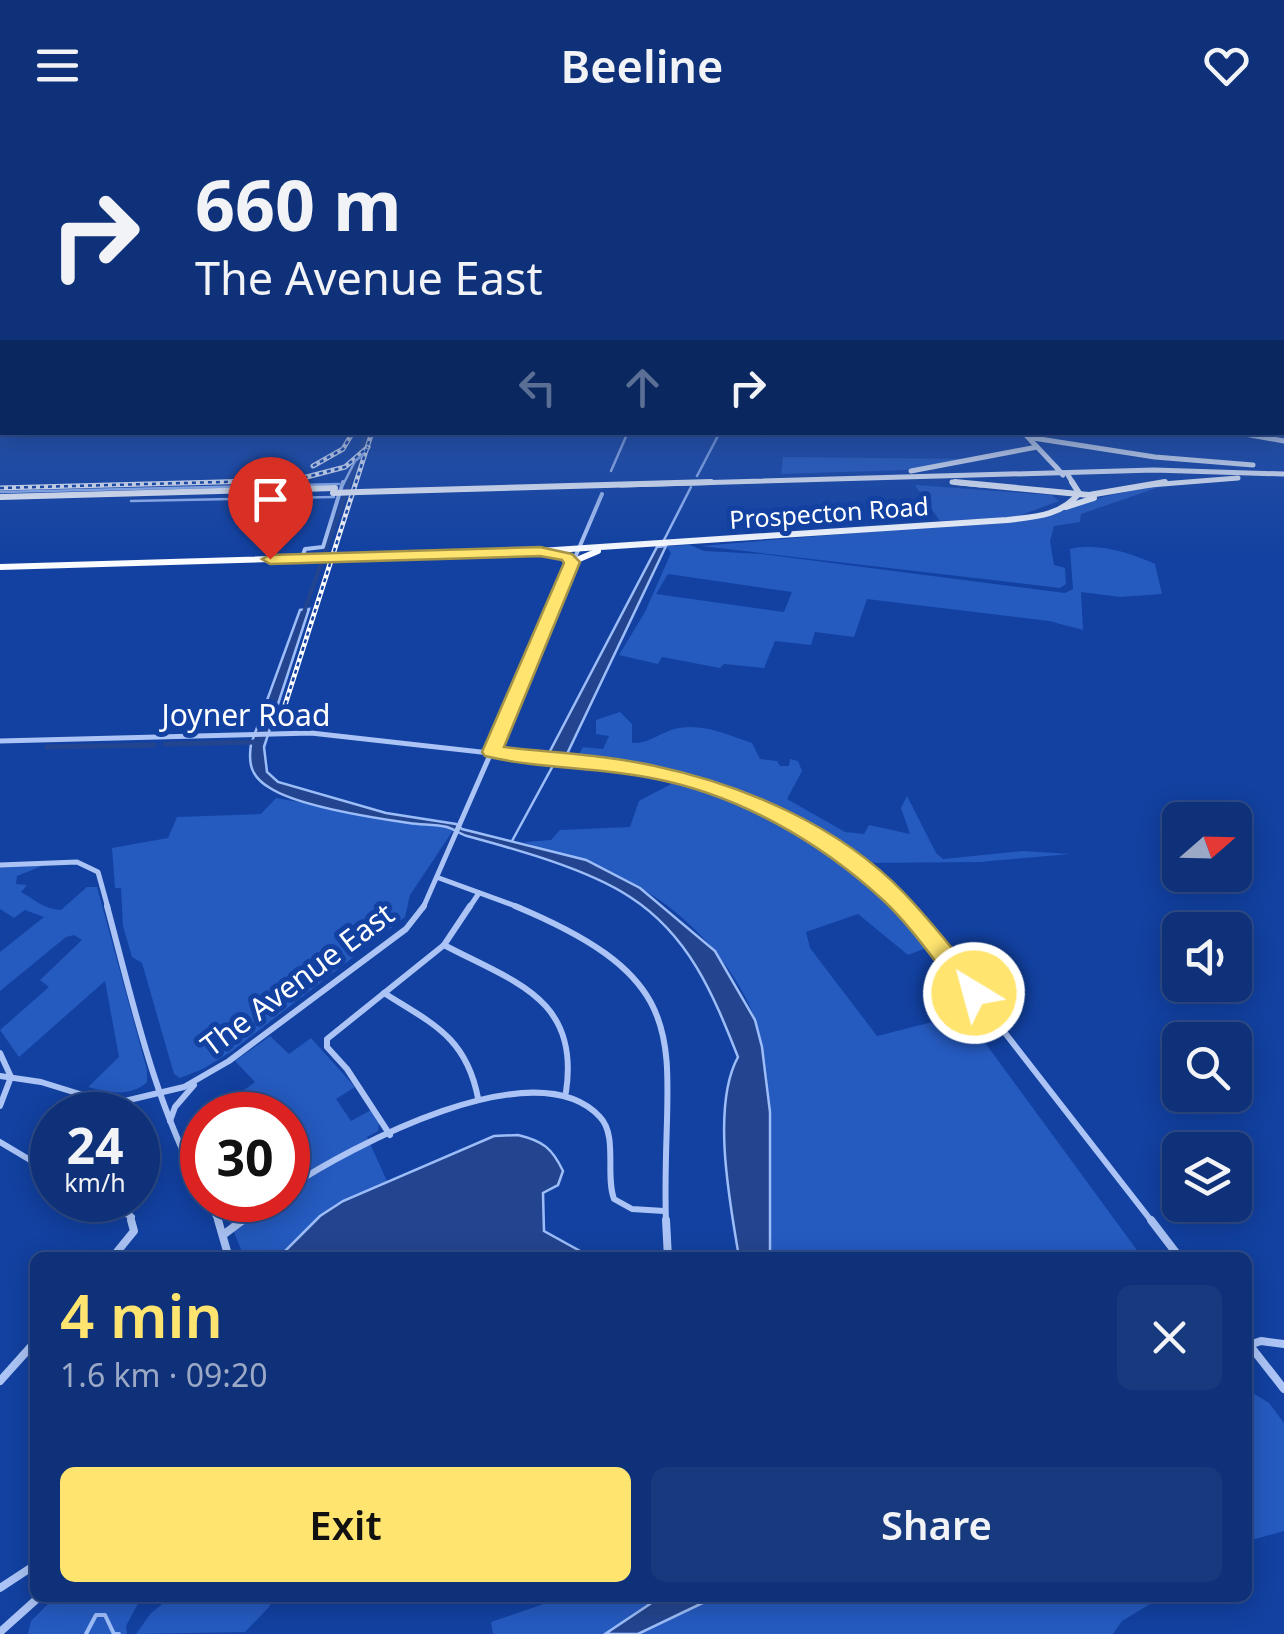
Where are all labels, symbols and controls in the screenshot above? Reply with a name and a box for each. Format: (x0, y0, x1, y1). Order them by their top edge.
text: Beeline (561, 35, 723, 96)
icon: menu (30, 38, 85, 93)
icon: heart (1199, 38, 1254, 93)
text: 660 m (195, 156, 402, 252)
icon: right (30, 170, 160, 300)
text: The Avenue East (195, 247, 543, 308)
icon: left (510, 360, 565, 415)
icon: ahead (615, 360, 670, 415)
icon: right (720, 360, 775, 415)
pin (228, 457, 313, 560)
icon: arrive (243, 472, 298, 527)
street label: Prospecton Road (728, 488, 930, 536)
street label: Joyner Road (159, 694, 330, 735)
north arrow (1162, 802, 1252, 892)
map controls (1162, 802, 1252, 1222)
street label: The Avenue East (192, 893, 402, 1065)
button: sound (1162, 912, 1252, 1002)
position arrow (922, 941, 1026, 1045)
button: search (1162, 1022, 1252, 1112)
speed limit sign: 30 (180, 1092, 310, 1222)
text: 24 (66, 1111, 124, 1179)
button: layers (1162, 1132, 1252, 1222)
text: km/h (64, 1165, 126, 1199)
text: 4 min (60, 1274, 223, 1356)
button: close (1117, 1285, 1222, 1390)
text: 1.6 km · 09:20 (60, 1353, 268, 1396)
button: Exit (60, 1467, 631, 1582)
button: Share (651, 1467, 1222, 1582)

